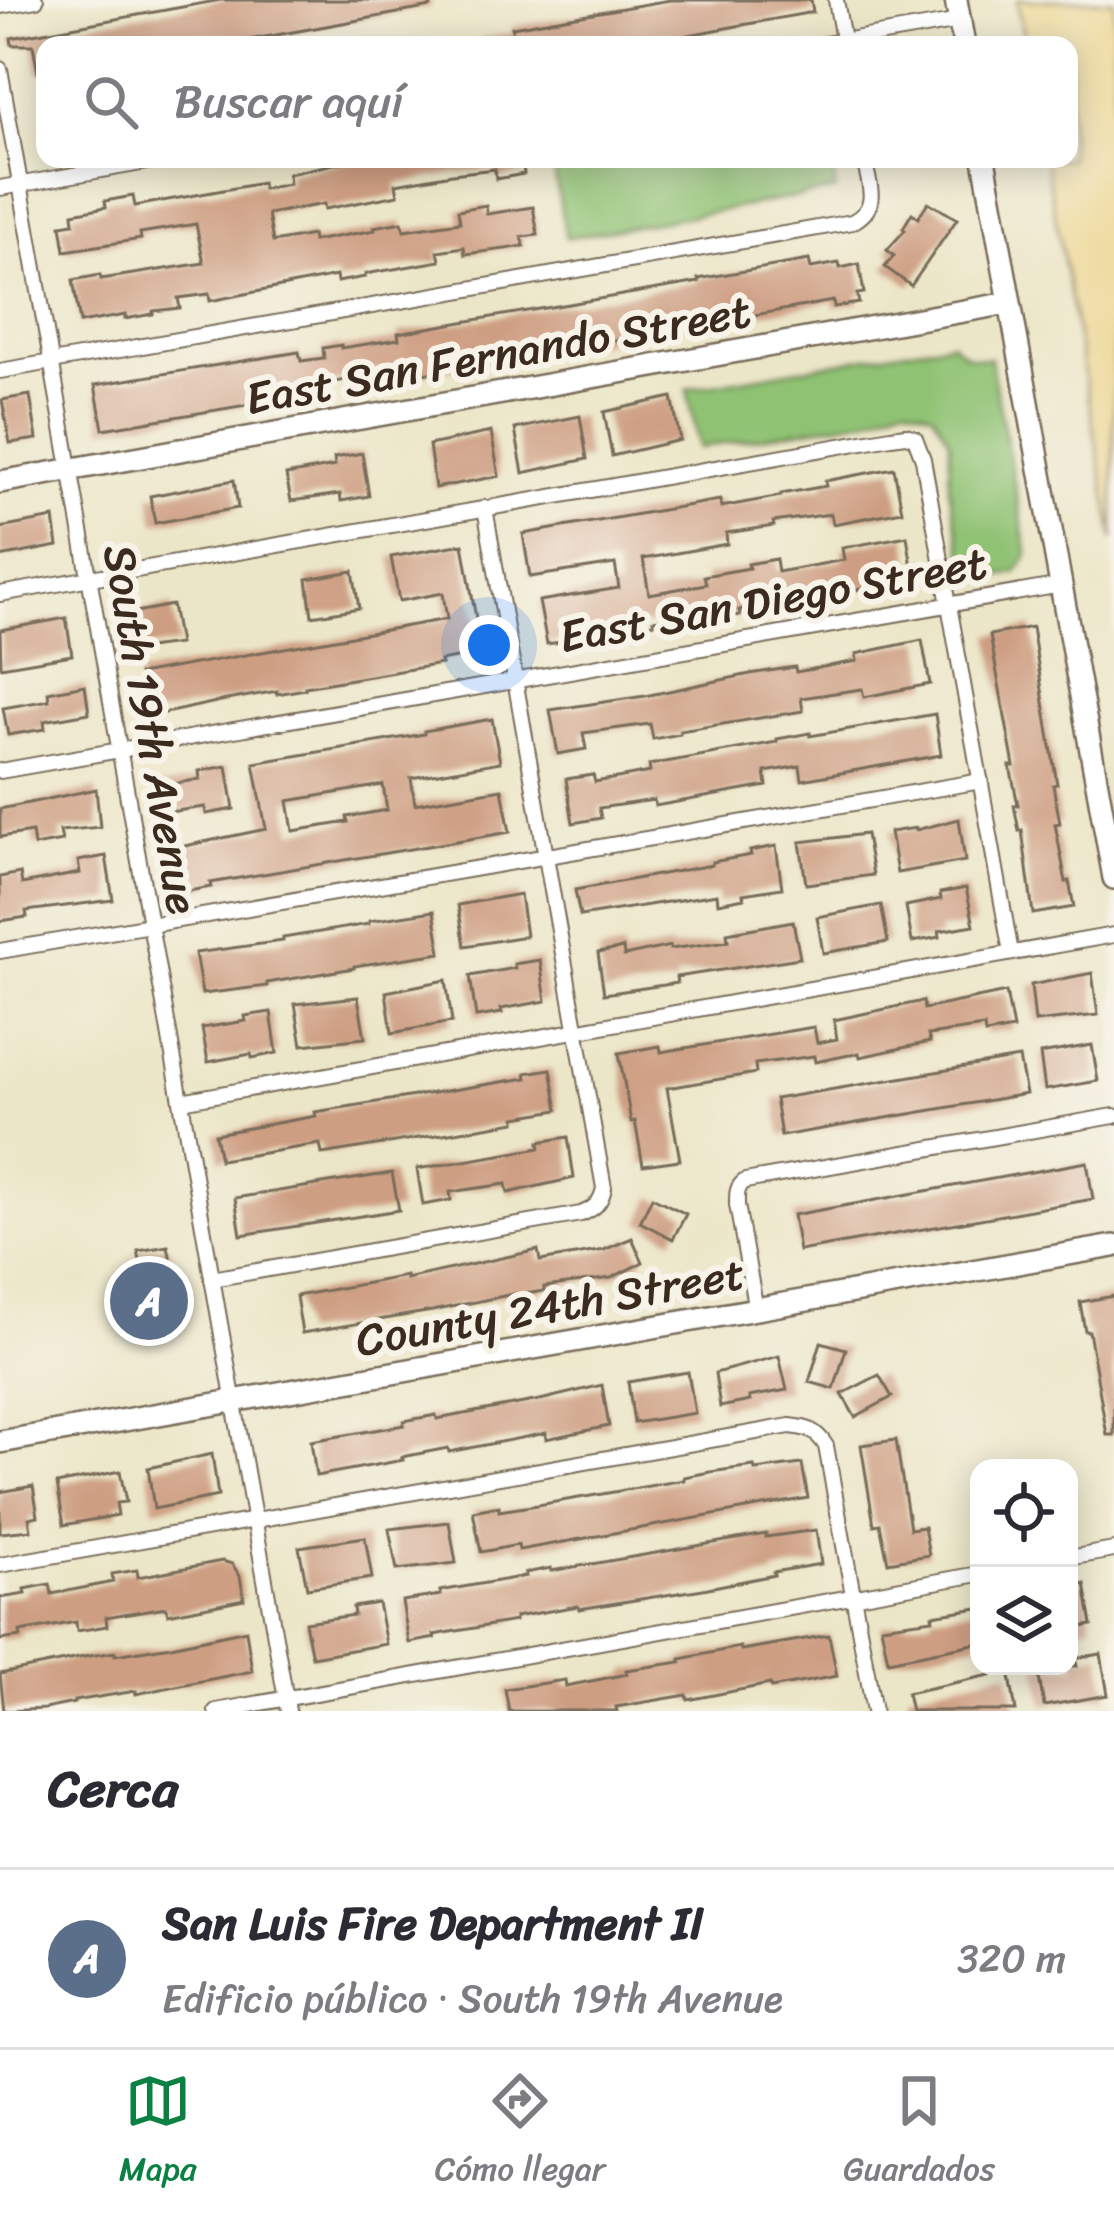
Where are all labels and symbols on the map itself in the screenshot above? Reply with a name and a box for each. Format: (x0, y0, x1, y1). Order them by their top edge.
street label: East San Fernando Street (239, 271, 757, 439)
street label: East San Diego Street (553, 523, 993, 677)
street label: South 19th Avenue (79, 538, 223, 920)
your location (459, 615, 519, 675)
street label: County 24th Street (349, 1233, 751, 1381)
pin: A (110, 1256, 188, 1346)

